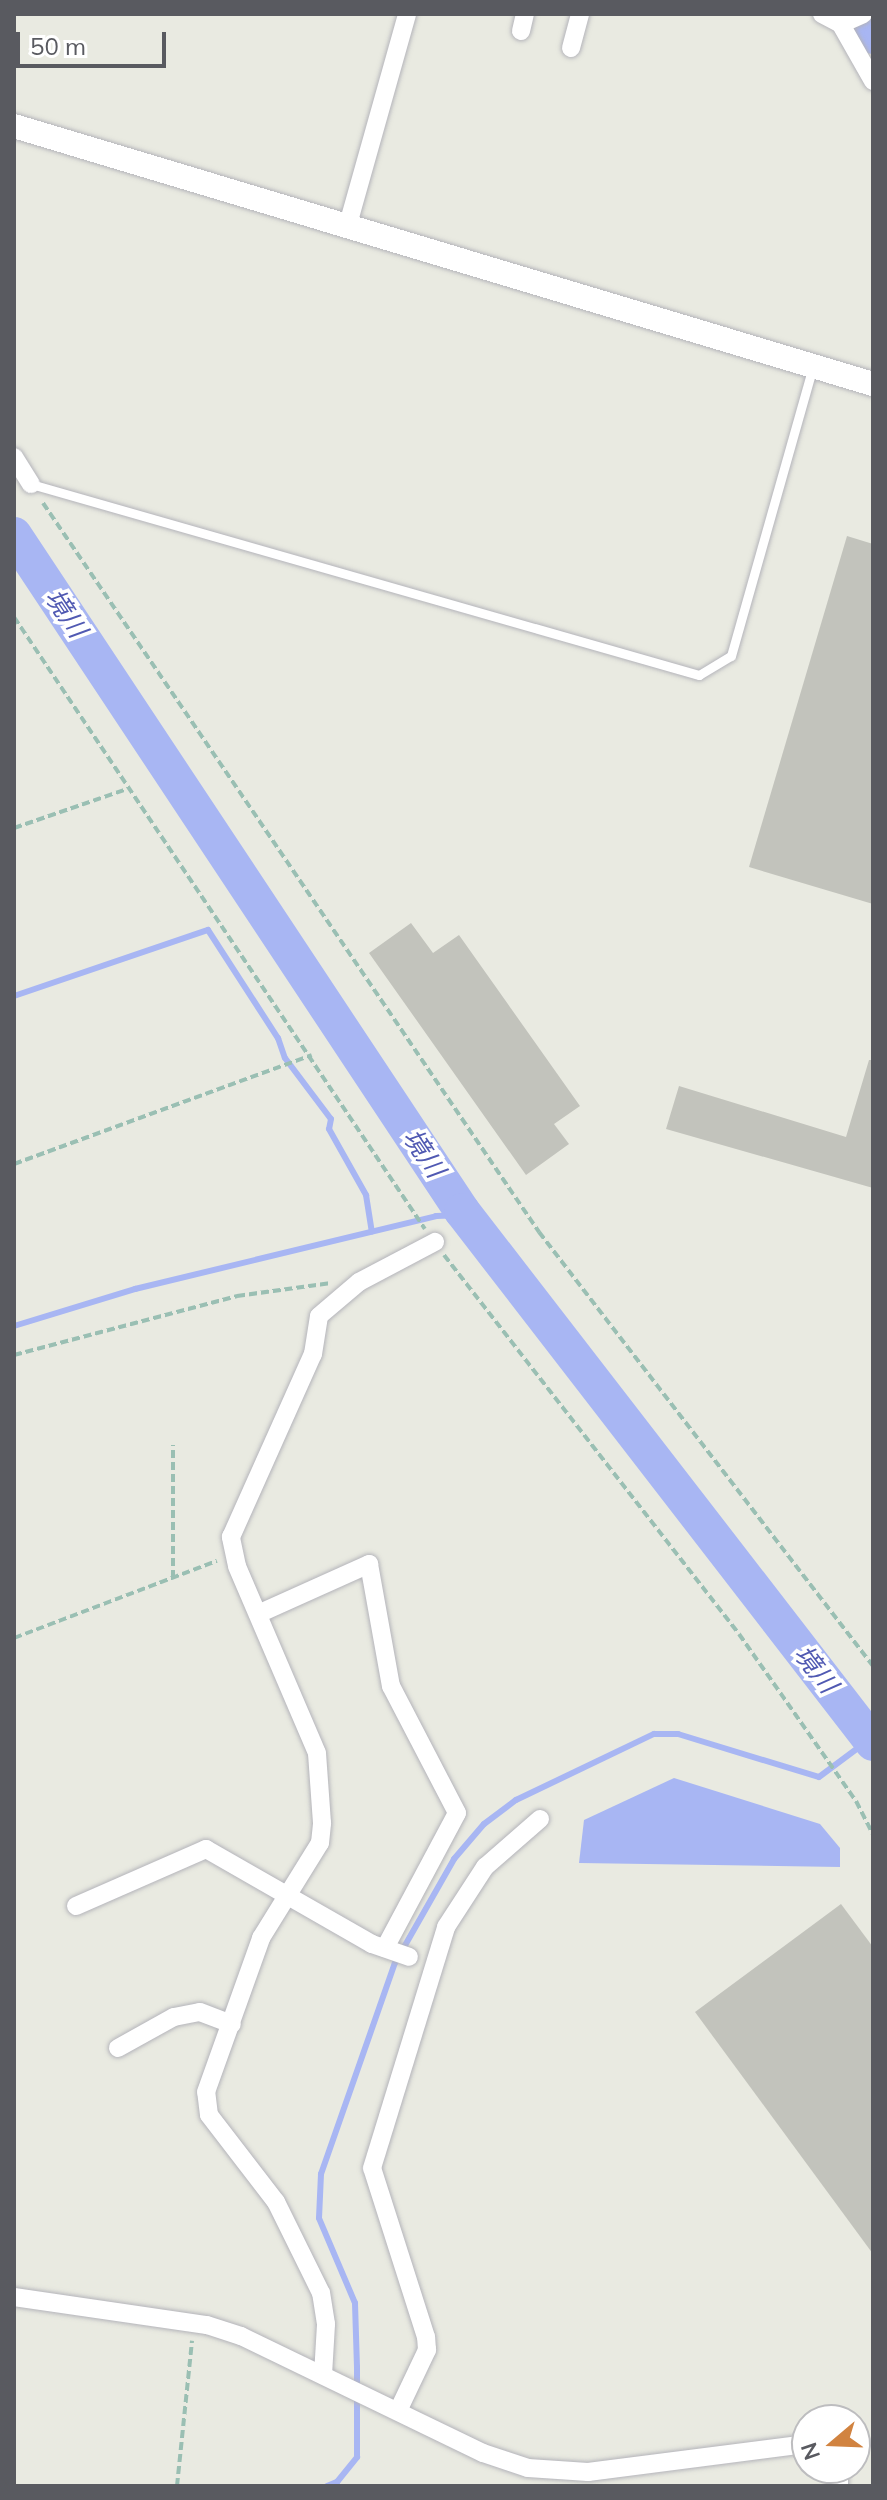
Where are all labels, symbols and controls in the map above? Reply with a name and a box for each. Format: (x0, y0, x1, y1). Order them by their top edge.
scale bar (20, 16, 170, 66)
text: 50 m (30, 31, 86, 61)
water label: 境川 (39, 583, 93, 643)
water label: 境川 (397, 1123, 451, 1183)
water label: 境川 (788, 1639, 844, 1699)
north arrow (791, 2404, 871, 2484)
text: N (794, 2439, 826, 2464)

